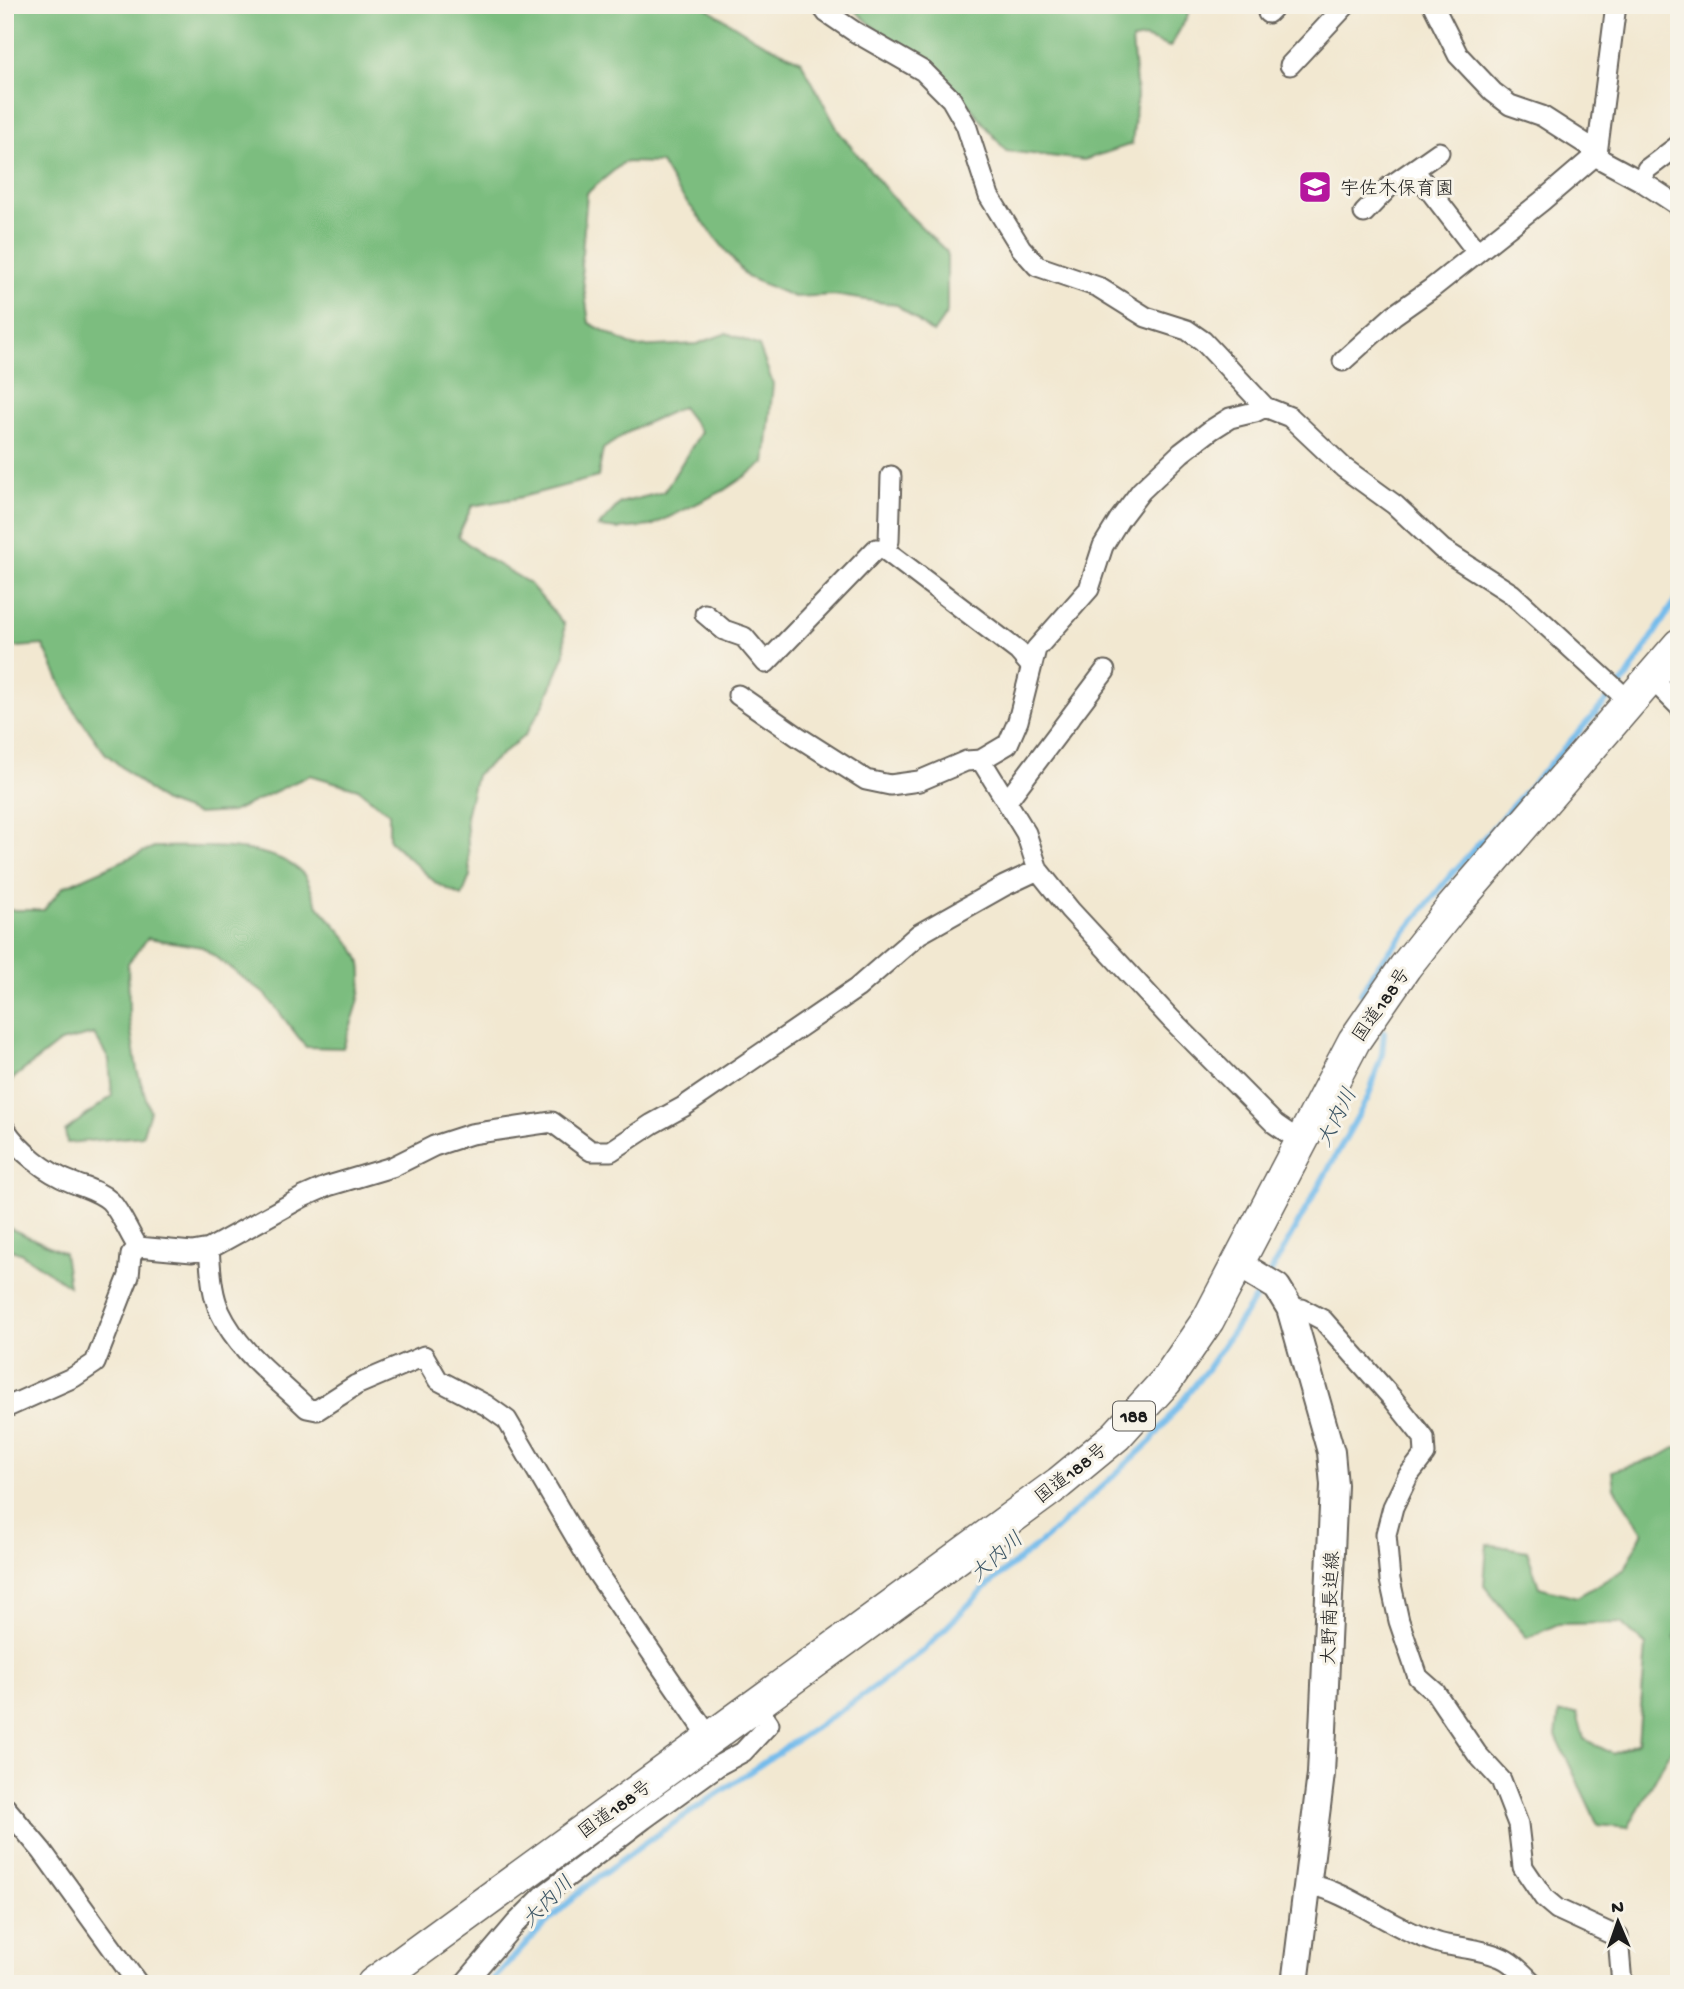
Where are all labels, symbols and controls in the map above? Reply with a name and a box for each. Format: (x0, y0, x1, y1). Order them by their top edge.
school or university icon: 宇佐木保育園 (1296, 168, 1334, 206)
place label: 宇佐木保育園 (1340, 178, 1454, 202)
street label: 国道188号 (1348, 964, 1417, 1048)
water label: 大内川 (1313, 1084, 1365, 1152)
road number: 188 (1113, 1401, 1155, 1430)
street label: 国道188号 (1031, 1439, 1113, 1510)
water label: 大内川 (966, 1527, 1030, 1589)
street label: 大野南長迫線 (1318, 1551, 1346, 1665)
street label: 国道188号 (574, 1776, 657, 1845)
water label: 大内川 (518, 1872, 581, 1935)
north arrow (1582, 1888, 1652, 1958)
text: N (1611, 1897, 1624, 1920)

